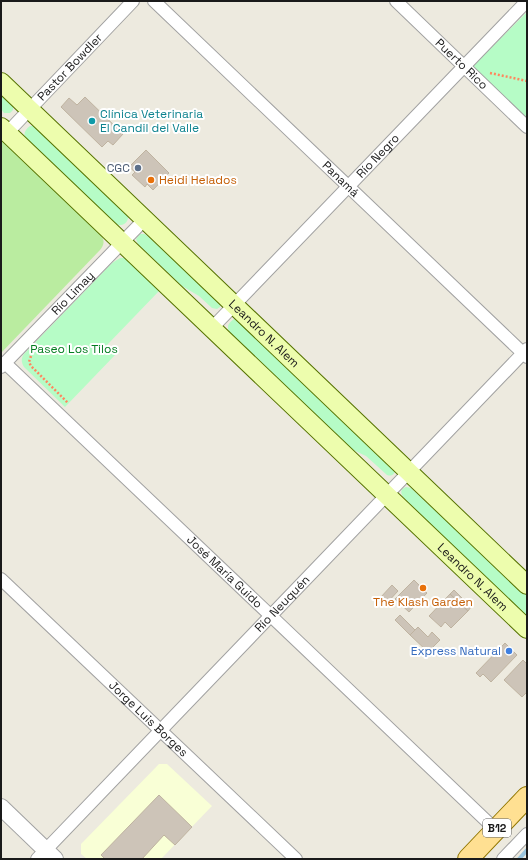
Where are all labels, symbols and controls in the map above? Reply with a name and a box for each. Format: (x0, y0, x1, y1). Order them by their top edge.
street label: Pastor Bowdler (34, 30, 106, 104)
street label: Puerto Rico (432, 35, 491, 93)
place label: Clínica Veterinaria El Candil del Valle (100, 106, 203, 136)
marker: Clínica Veterinaria El Candil del Valle (87, 116, 97, 126)
street label: Río Negro (353, 130, 403, 181)
street label: Panamá (319, 158, 363, 201)
place label: CGC (107, 160, 130, 176)
marker: CGC (133, 163, 143, 173)
place label: Heidi Helados (159, 172, 237, 188)
marker: Heidi Helados (146, 175, 156, 185)
street label: Río Limay (48, 268, 98, 318)
street label: Leandro N. Alem (225, 296, 303, 371)
park label: Paseo Los Tilos (30, 341, 118, 357)
street label: José María Guido (183, 532, 266, 612)
street label: Leandro N. Alem (434, 540, 511, 615)
street label: Río Neuquén (251, 572, 313, 636)
marker: The Klash Garden (418, 583, 428, 593)
place label: The Klash Garden (373, 594, 473, 610)
place label: Express Natural (411, 643, 501, 659)
marker: Express Natural (504, 646, 514, 656)
street label: Jorge Luis Borges (105, 677, 191, 760)
road number: B12 (483, 819, 511, 837)

